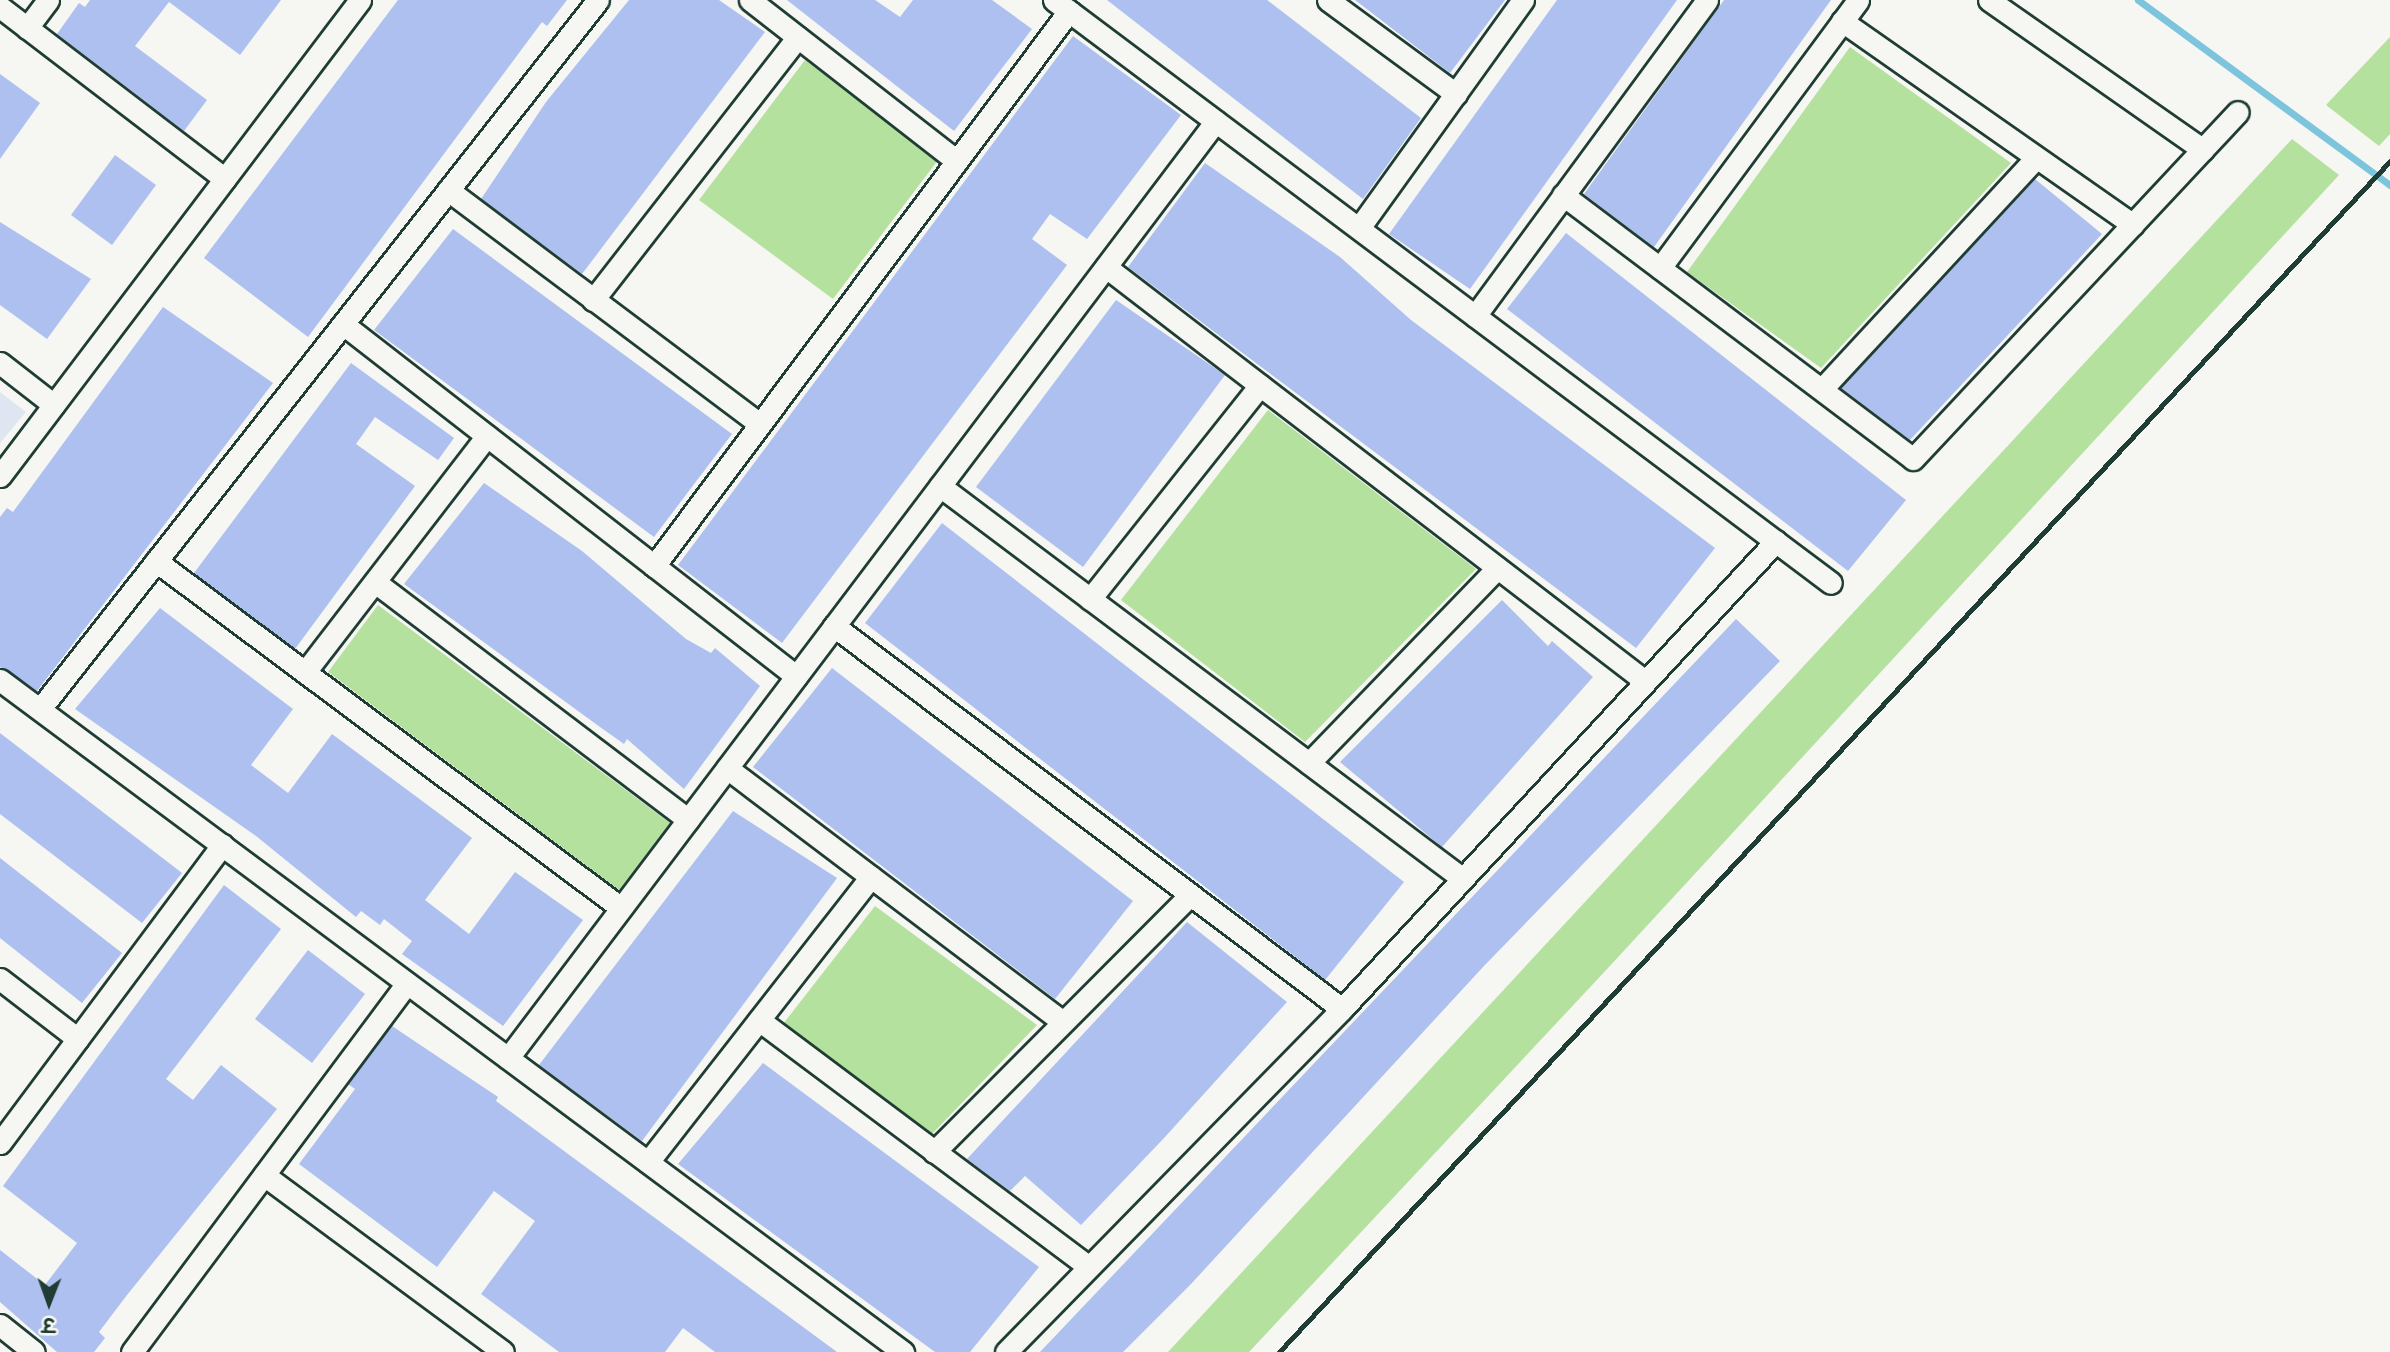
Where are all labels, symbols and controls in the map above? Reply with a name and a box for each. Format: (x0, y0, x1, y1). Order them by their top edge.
north arrow (14, 1268, 84, 1338)
text: उ (42, 1312, 55, 1336)

